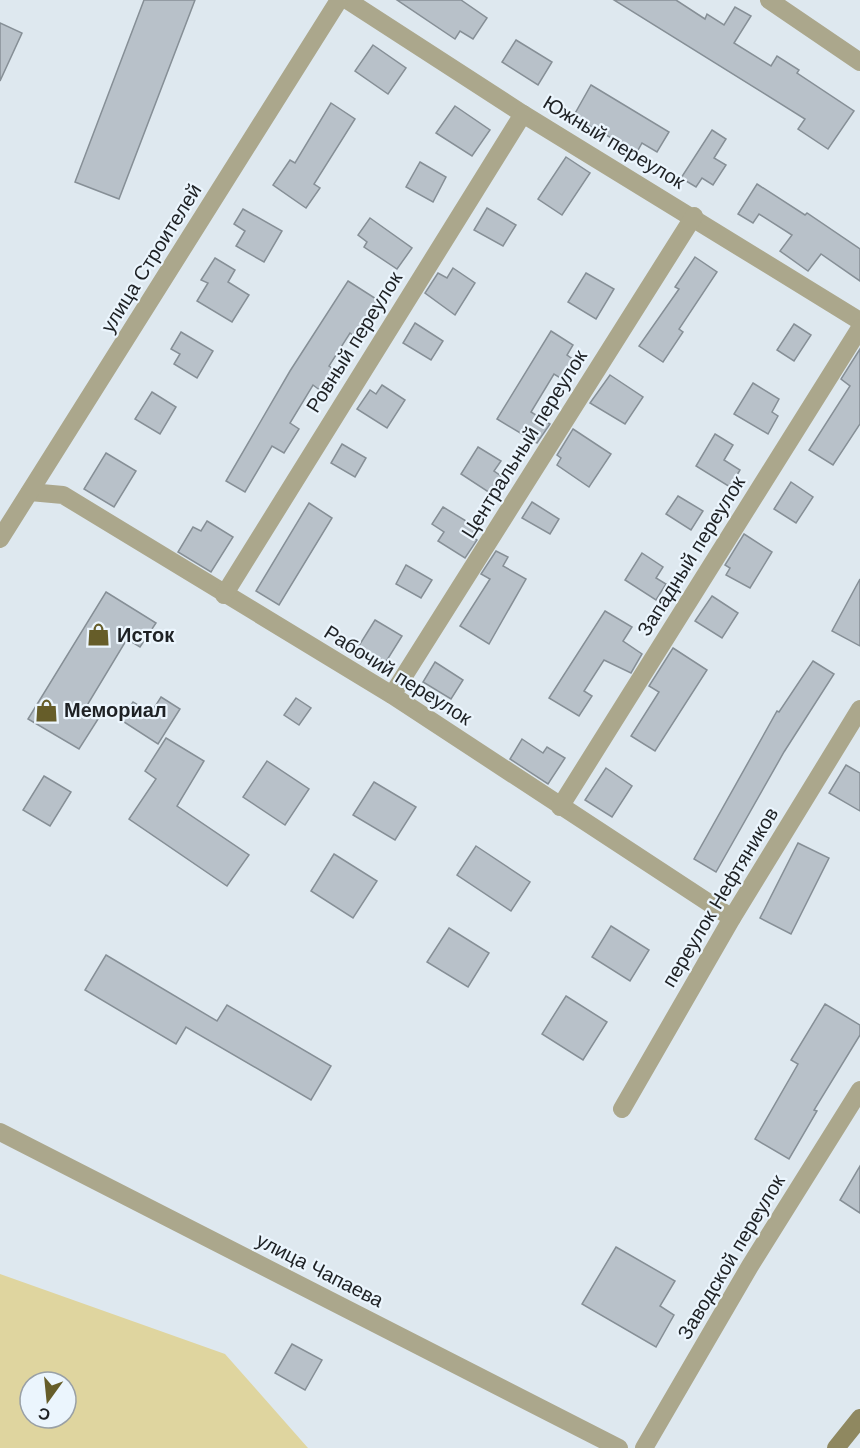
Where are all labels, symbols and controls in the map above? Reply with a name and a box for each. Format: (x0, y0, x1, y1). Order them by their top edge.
street label: Южный переулок (539, 91, 689, 193)
street label: улица Строителей (96, 180, 206, 336)
street label: Ровный переулок (302, 267, 406, 416)
street label: Центральный переулок (457, 346, 591, 542)
street label: Западный переулок (633, 472, 749, 640)
street label: Рабочий переулок (320, 621, 476, 729)
shop icon: Исток (86, 622, 112, 648)
place label: Исток (117, 624, 175, 646)
shop icon: Мемориал (33, 697, 59, 723)
place label: Мемориал (64, 699, 167, 721)
street label: переулок Нефтяников (658, 803, 782, 991)
street label: Заводской переулок (673, 1171, 789, 1343)
street label: улица Чапаева (253, 1229, 388, 1312)
north arrow (18, 1370, 78, 1430)
text: С (36, 1404, 52, 1424)

